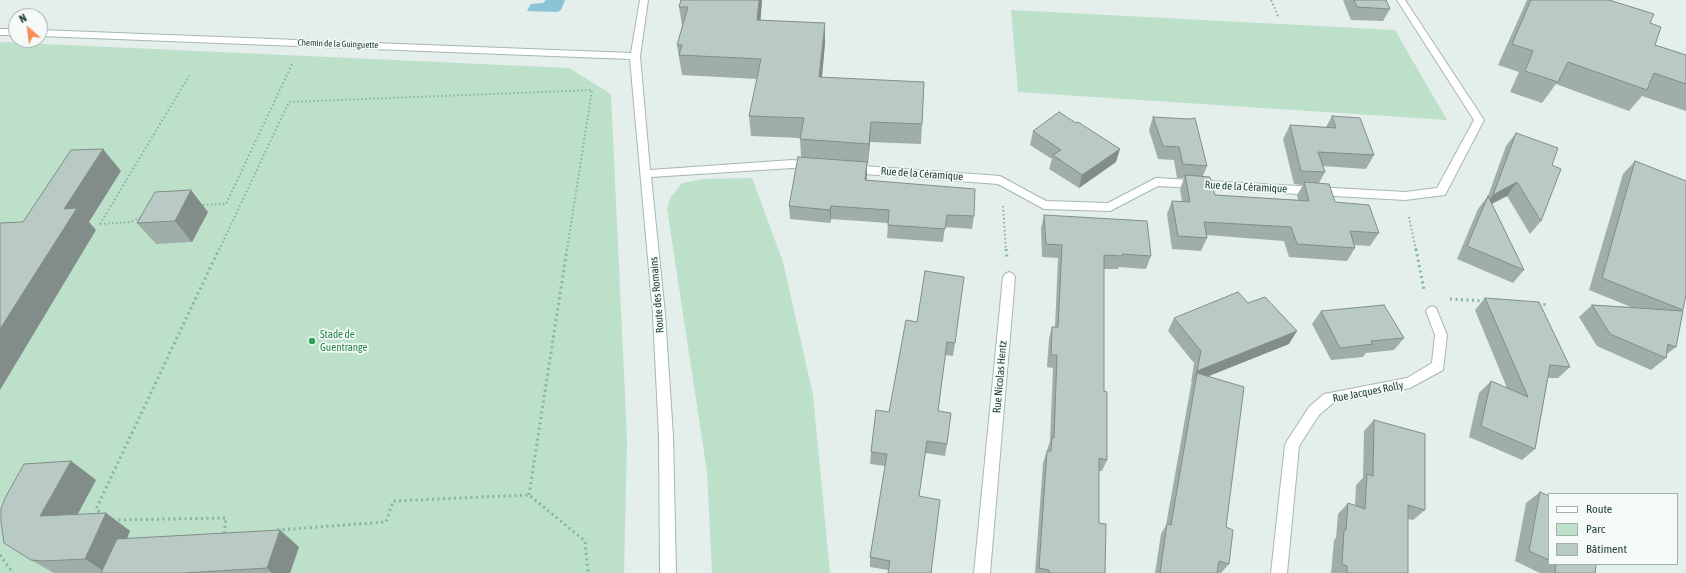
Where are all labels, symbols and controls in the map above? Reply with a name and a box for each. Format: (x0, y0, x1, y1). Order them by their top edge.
north arrow (8, 8, 48, 48)
text: N (17, 11, 29, 25)
street label: Chemin de la Guinguette (297, 37, 379, 51)
street label: Rue de la Céramique (880, 165, 964, 183)
street label: Rue de la Céramique (1204, 178, 1288, 196)
street label: Route des Romains (647, 256, 667, 334)
place label: Stade de Guentrange (320, 328, 368, 354)
marker: Stade de Guentrange (307, 336, 317, 346)
street label: Rue Nicolas Hentz (990, 340, 1010, 414)
street label: Rue Jacques Rolly (1331, 379, 1405, 405)
legend (1548, 493, 1678, 565)
text: Route (1586, 502, 1612, 516)
text: Parc (1586, 522, 1605, 536)
text: Bâtiment (1586, 542, 1627, 556)

